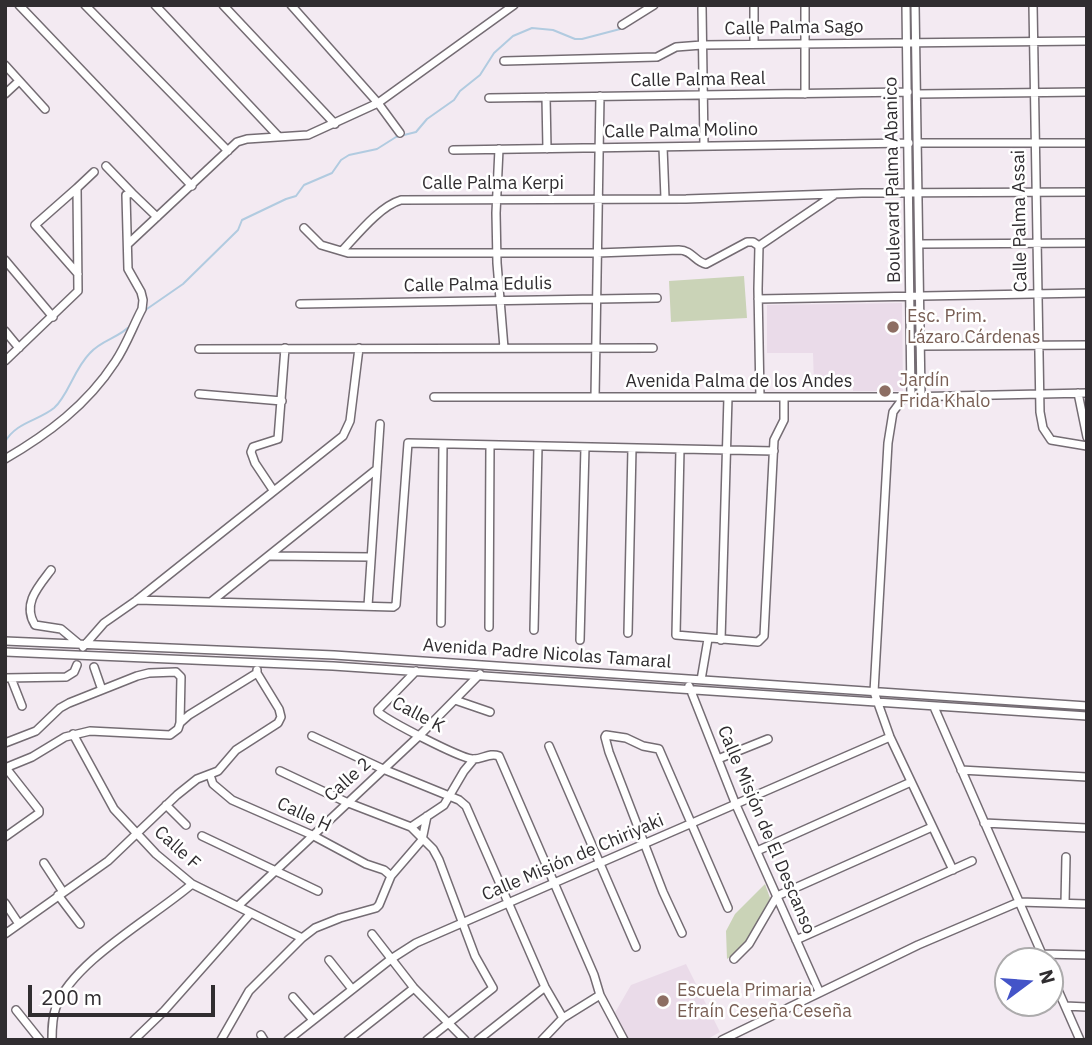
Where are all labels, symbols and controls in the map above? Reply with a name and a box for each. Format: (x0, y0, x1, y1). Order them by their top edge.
street label: Calle Palma Sago (724, 16, 864, 40)
street label: Calle Palma Real (630, 68, 766, 92)
street label: Boulevard Palma Abanico (880, 77, 906, 283)
street label: Calle Palma Molino (604, 119, 758, 143)
street label: Calle Palma Assai (1008, 150, 1032, 292)
street label: Calle Palma Kerpi (422, 173, 564, 195)
street label: Calle Palma Edulis (404, 273, 552, 297)
place label: Esc. Prim. Lázaro Cárdenas (907, 306, 1041, 348)
marker: Esc. Prim. Lázaro Cárdenas (885, 319, 901, 335)
place label: Jardín Frida Khalo (899, 370, 990, 412)
street label: Avenida Palma de los Andes (625, 371, 853, 393)
marker: Jardín Frida Khalo (877, 383, 893, 399)
street label: Avenida Padre Nicolas Tamaral (422, 635, 672, 673)
street label: Calle K (388, 692, 448, 738)
street label: Calle Misión de El Descanso (712, 723, 820, 937)
street label: Calle 2 (320, 753, 376, 807)
street label: Calle H (273, 793, 335, 837)
street label: Calle Misión de Chiriyaki (479, 810, 667, 906)
street label: Calle F (149, 822, 205, 874)
north arrow (994, 947, 1064, 1017)
text: N (1034, 967, 1061, 987)
scale bar (32, 972, 219, 1016)
place label: Escuela Primaria Efraín Ceseña Ceseña (677, 980, 852, 1023)
text: 200 m (41, 983, 102, 1011)
marker: Escuela Primaria Efraín Ceseña Ceseña (655, 993, 671, 1009)

